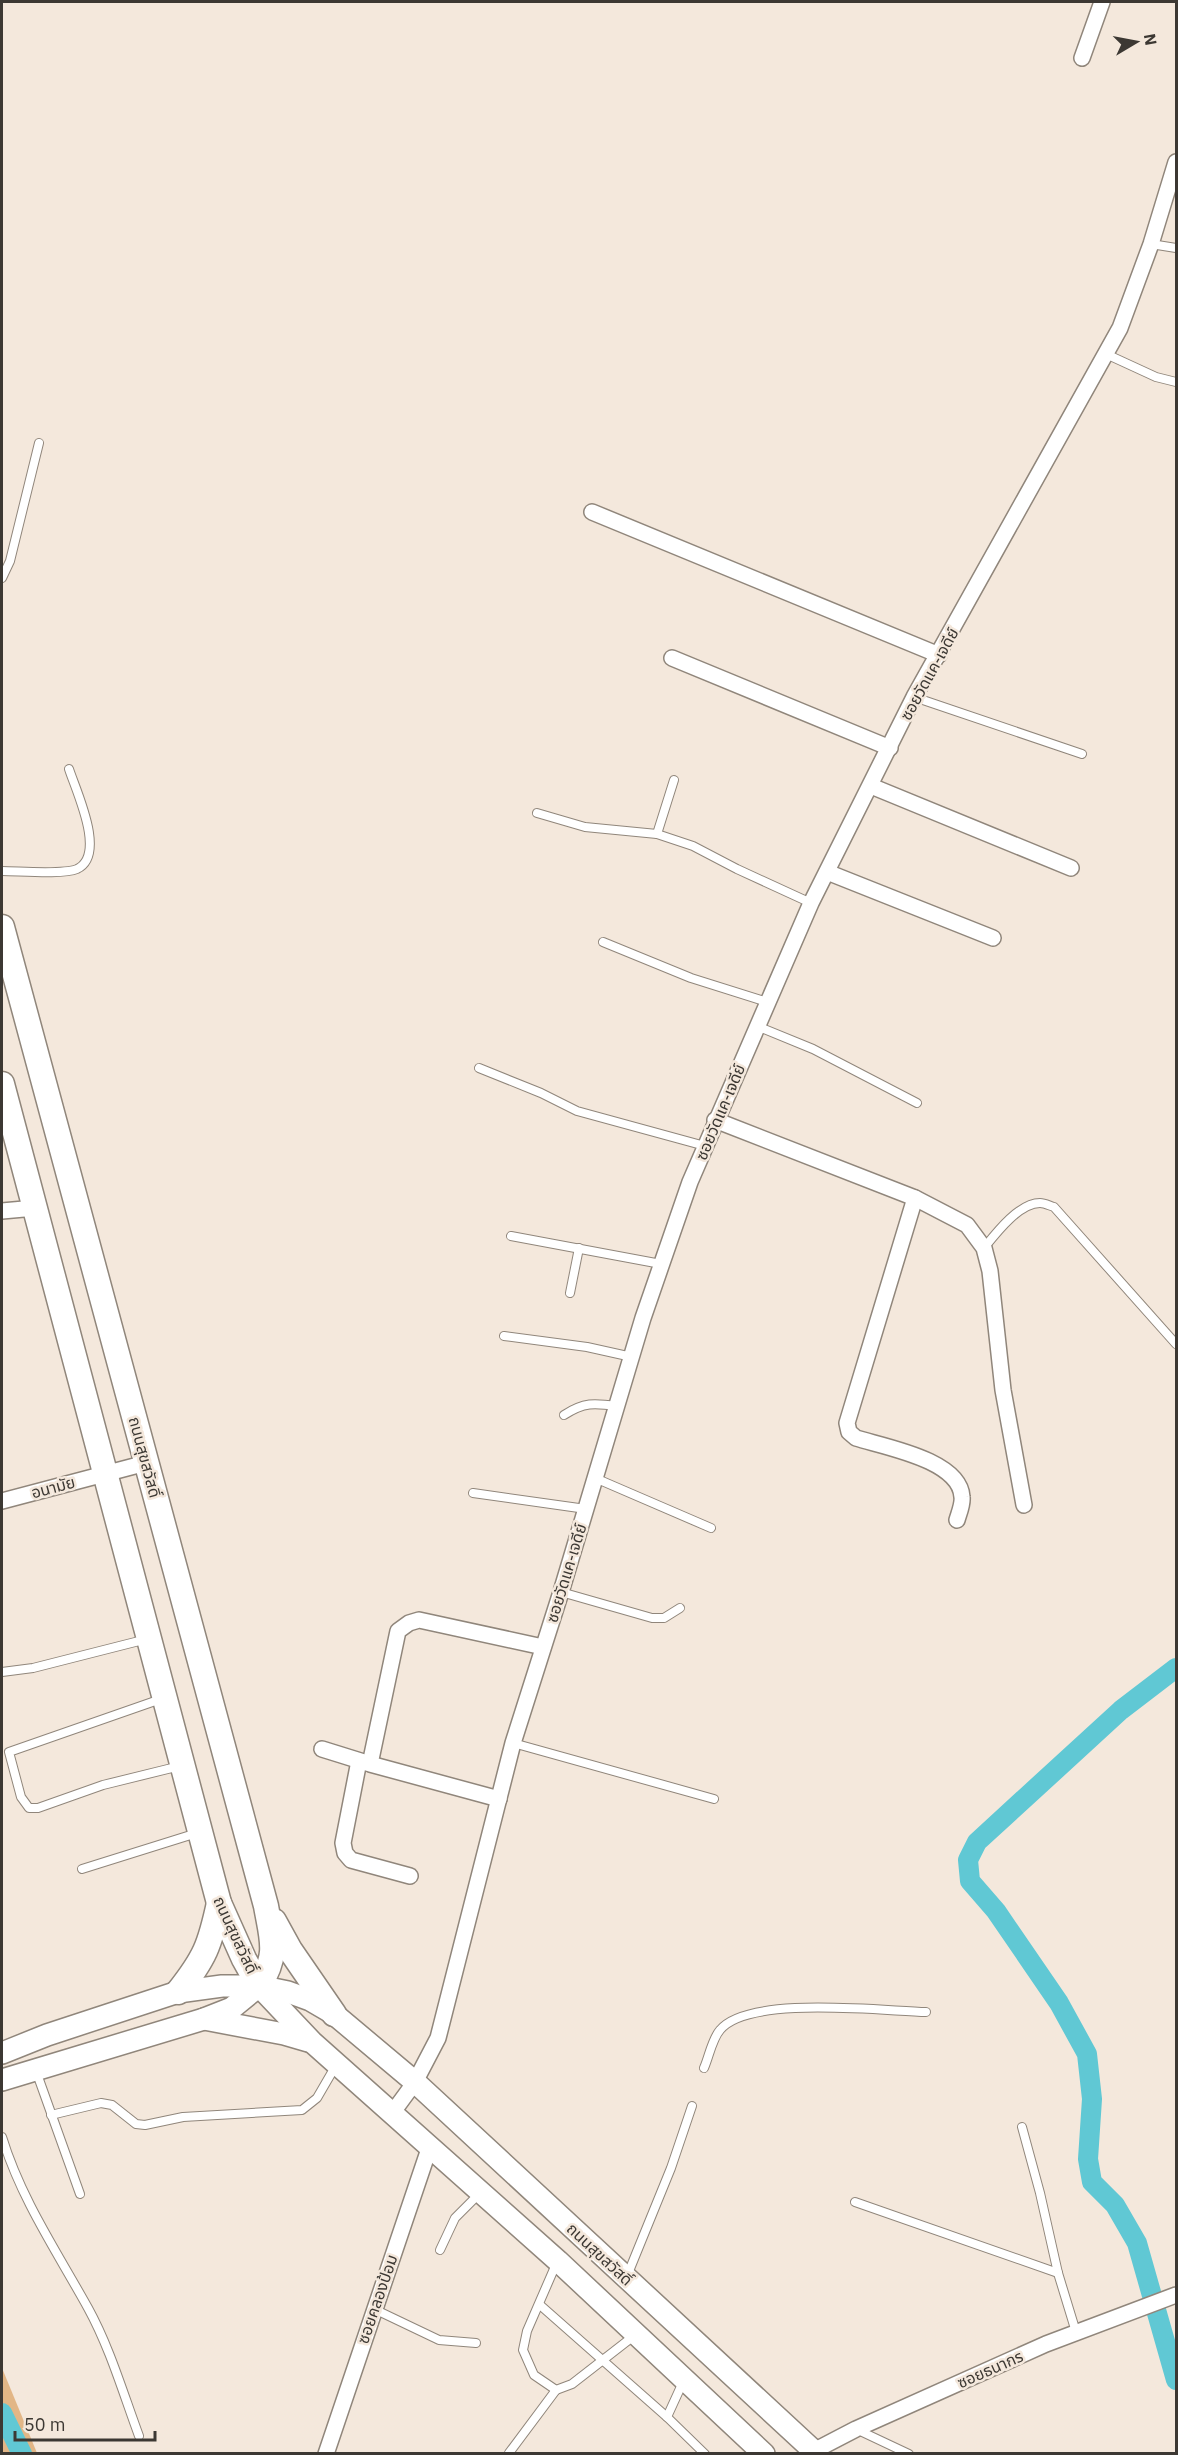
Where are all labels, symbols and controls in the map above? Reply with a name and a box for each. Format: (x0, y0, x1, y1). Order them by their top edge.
north arrow (1106, 12, 1166, 72)
text: N (1140, 32, 1162, 47)
street label: ซอยวัดแค-เจดีย์ (895, 624, 963, 724)
street label: ซอยวัดแค-เจดีย์ (691, 1061, 749, 1163)
street label: ถนนสุขสวัสดิ์ (125, 1414, 165, 1500)
street label: อนามัย (29, 1472, 77, 1502)
street label: ซอยวัดแค-เจดีย์ (541, 1521, 591, 1625)
street label: ถนนสุขสวัสดิ์ (209, 1893, 263, 1977)
street label: ถนนสุขสวัสดิ์ (563, 2218, 637, 2290)
street label: ซอยคลองป้อม (352, 2252, 402, 2346)
street label: ซอยธนากร (954, 2346, 1026, 2392)
scale bar (15, 2404, 154, 2442)
text: 50 m (24, 2413, 66, 2436)

